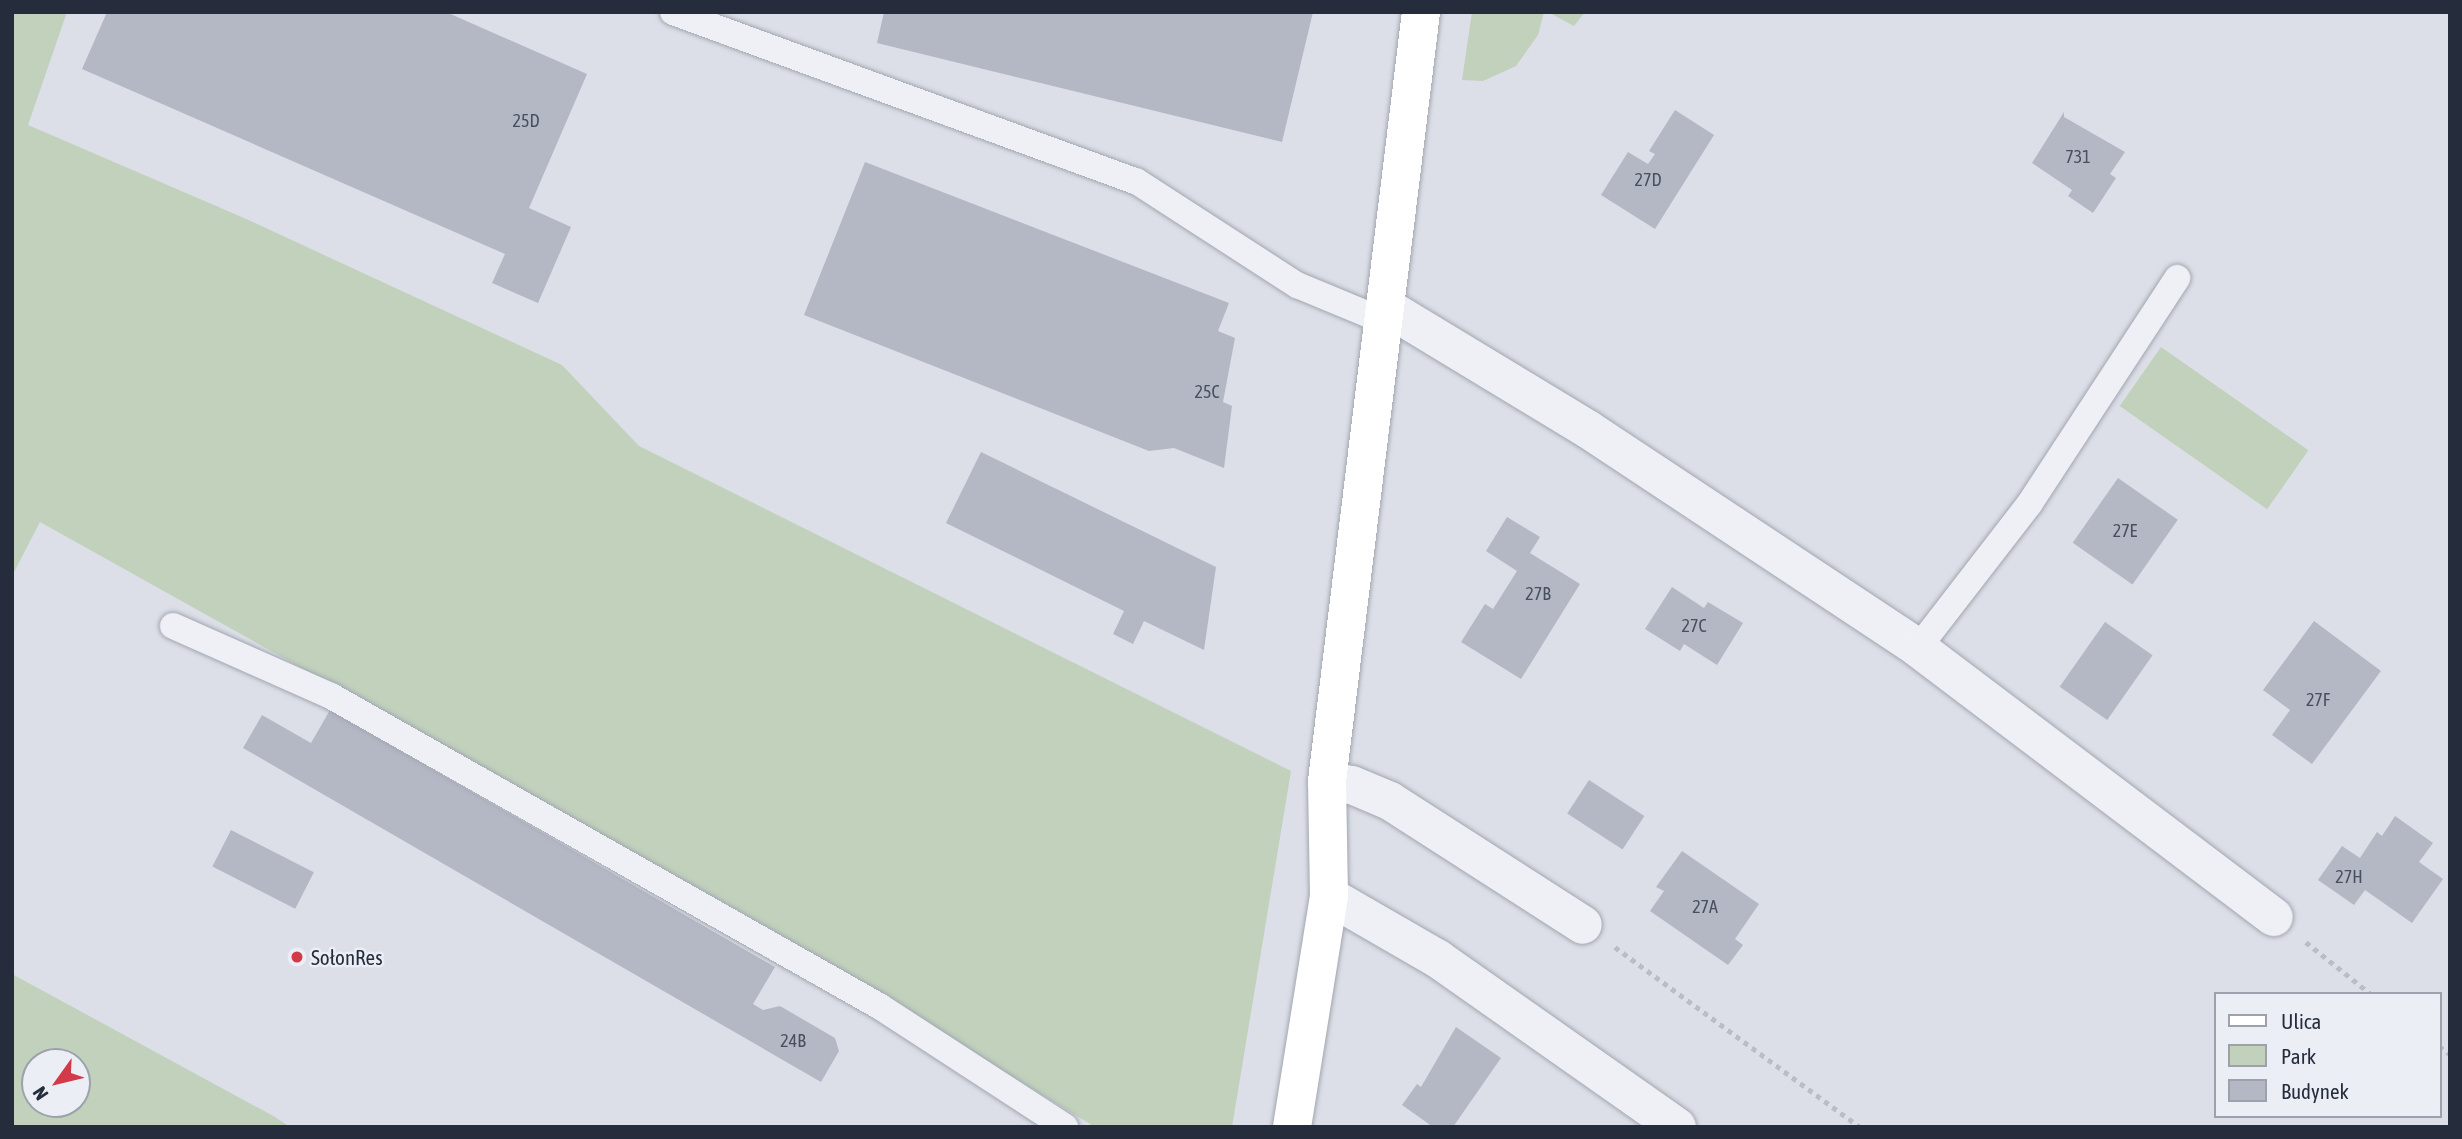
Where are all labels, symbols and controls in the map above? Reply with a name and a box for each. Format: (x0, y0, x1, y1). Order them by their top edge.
house number: 25D (513, 110, 539, 132)
house number: 731 (2065, 146, 2091, 168)
house number: 27D (1635, 169, 1661, 191)
house number: 25C (1194, 381, 1220, 403)
house number: 27E (2113, 520, 2137, 542)
house number: 27B (1525, 583, 1551, 605)
house number: 27C (1681, 615, 1707, 637)
house number: 27F (2306, 689, 2330, 711)
house number: 27H (2335, 866, 2363, 888)
house number: 27A (1692, 896, 1718, 918)
place label: SołonRes (311, 944, 383, 970)
marker: SołonRes (289, 949, 305, 965)
legend (2214, 992, 2441, 1118)
text: Ulica (2281, 1009, 2321, 1033)
house number: 24B (780, 1030, 806, 1052)
text: Park (2281, 1044, 2316, 1068)
north arrow (21, 1048, 91, 1118)
text: Budynek (2281, 1079, 2349, 1103)
text: N (28, 1083, 53, 1104)

